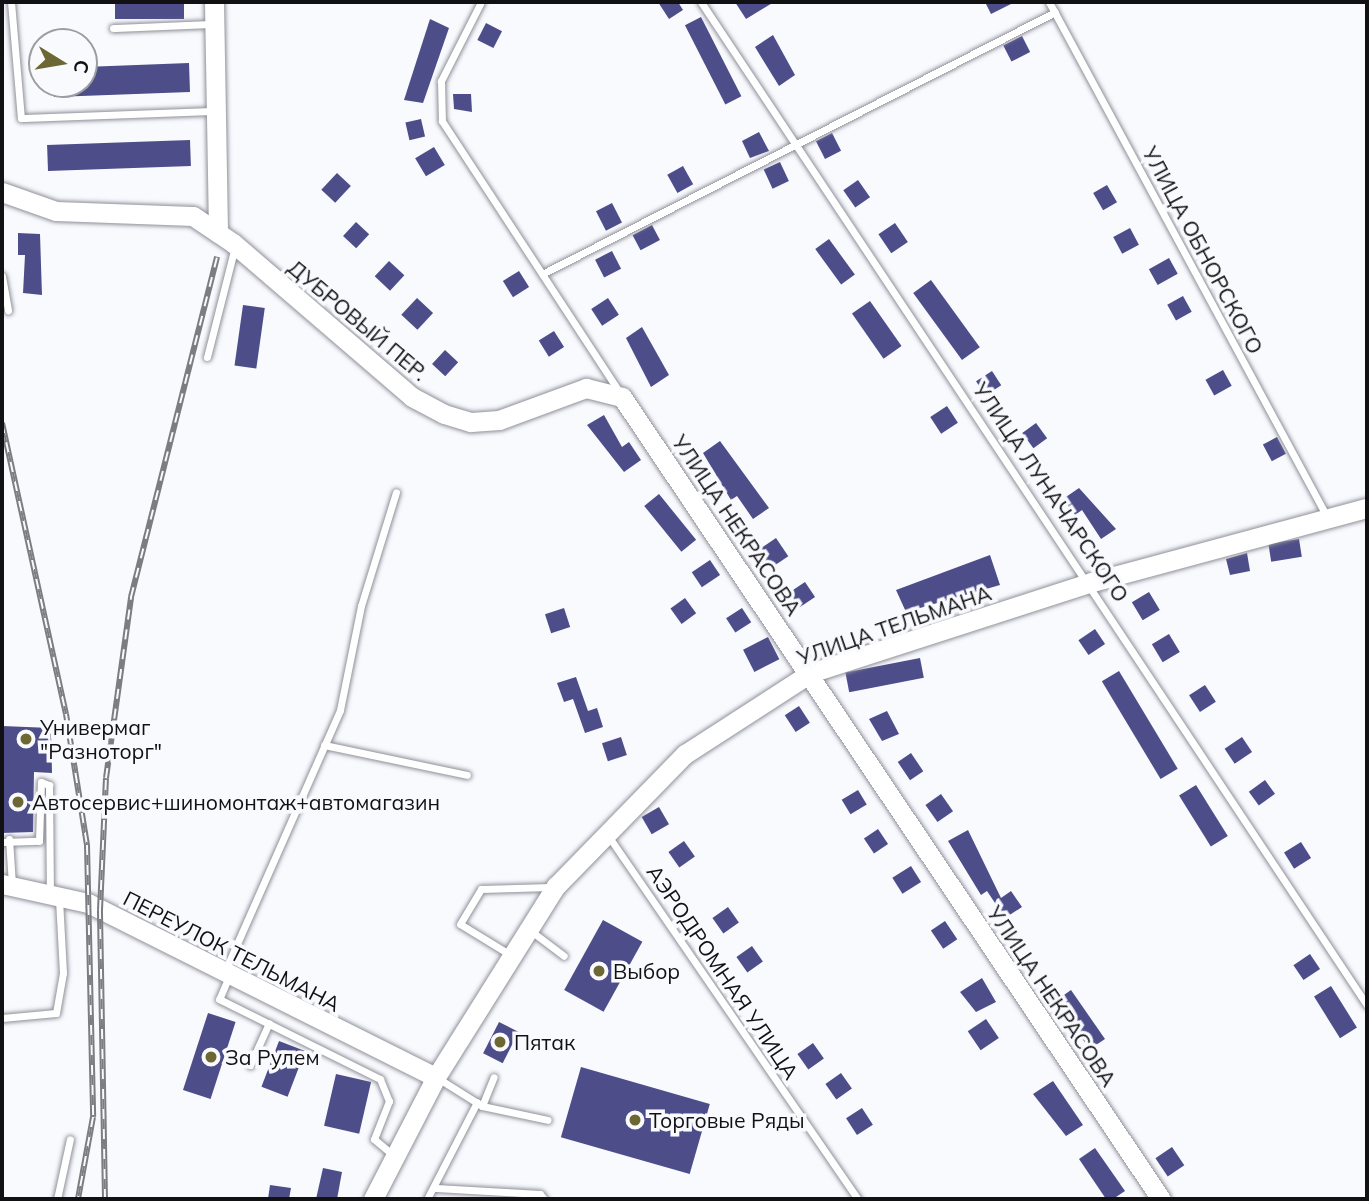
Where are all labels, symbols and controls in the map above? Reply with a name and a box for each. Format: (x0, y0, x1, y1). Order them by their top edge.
north arrow (28, 28, 98, 98)
text: С (69, 58, 95, 75)
street label: УЛИЦА ОБНОРСКОГО (1138, 142, 1268, 358)
street label: ДУБРОВЫЙ ПЕР. (283, 254, 433, 386)
street label: УЛИЦА ЛУНАЧАРСКОГО (968, 377, 1134, 607)
street label: УЛИЦА НЕКРАСОВА (667, 430, 807, 620)
street label: УЛИЦА ТЕЛЬМАНА (794, 580, 994, 670)
place label: Универмаг "Разноторг" (40, 714, 162, 764)
marker: Универмаг "Разноторг" (18, 731, 34, 747)
place label: Автосервис+шиномонтаж+автомагазин (32, 789, 440, 815)
marker: Автосервис+шиномонтаж+автомагазин (10, 794, 26, 810)
street label: АЭРОДРОМНАЯ УЛИЦА (642, 860, 804, 1084)
street label: ПЕРЕУЛОК ТЕЛЬМАНА (119, 885, 345, 1017)
street label: УЛИЦА НЕКРАСОВА (982, 901, 1122, 1091)
place label: Выбор (613, 958, 680, 984)
marker: Выбор (591, 963, 607, 979)
place label: Пятак (514, 1029, 575, 1055)
marker: Пятак (492, 1034, 508, 1050)
place label: За Рулем (225, 1044, 320, 1070)
marker: За Рулем (203, 1049, 219, 1065)
place label: Торговые Ряды (649, 1107, 805, 1133)
marker: Торговые Ряды (627, 1112, 643, 1128)

